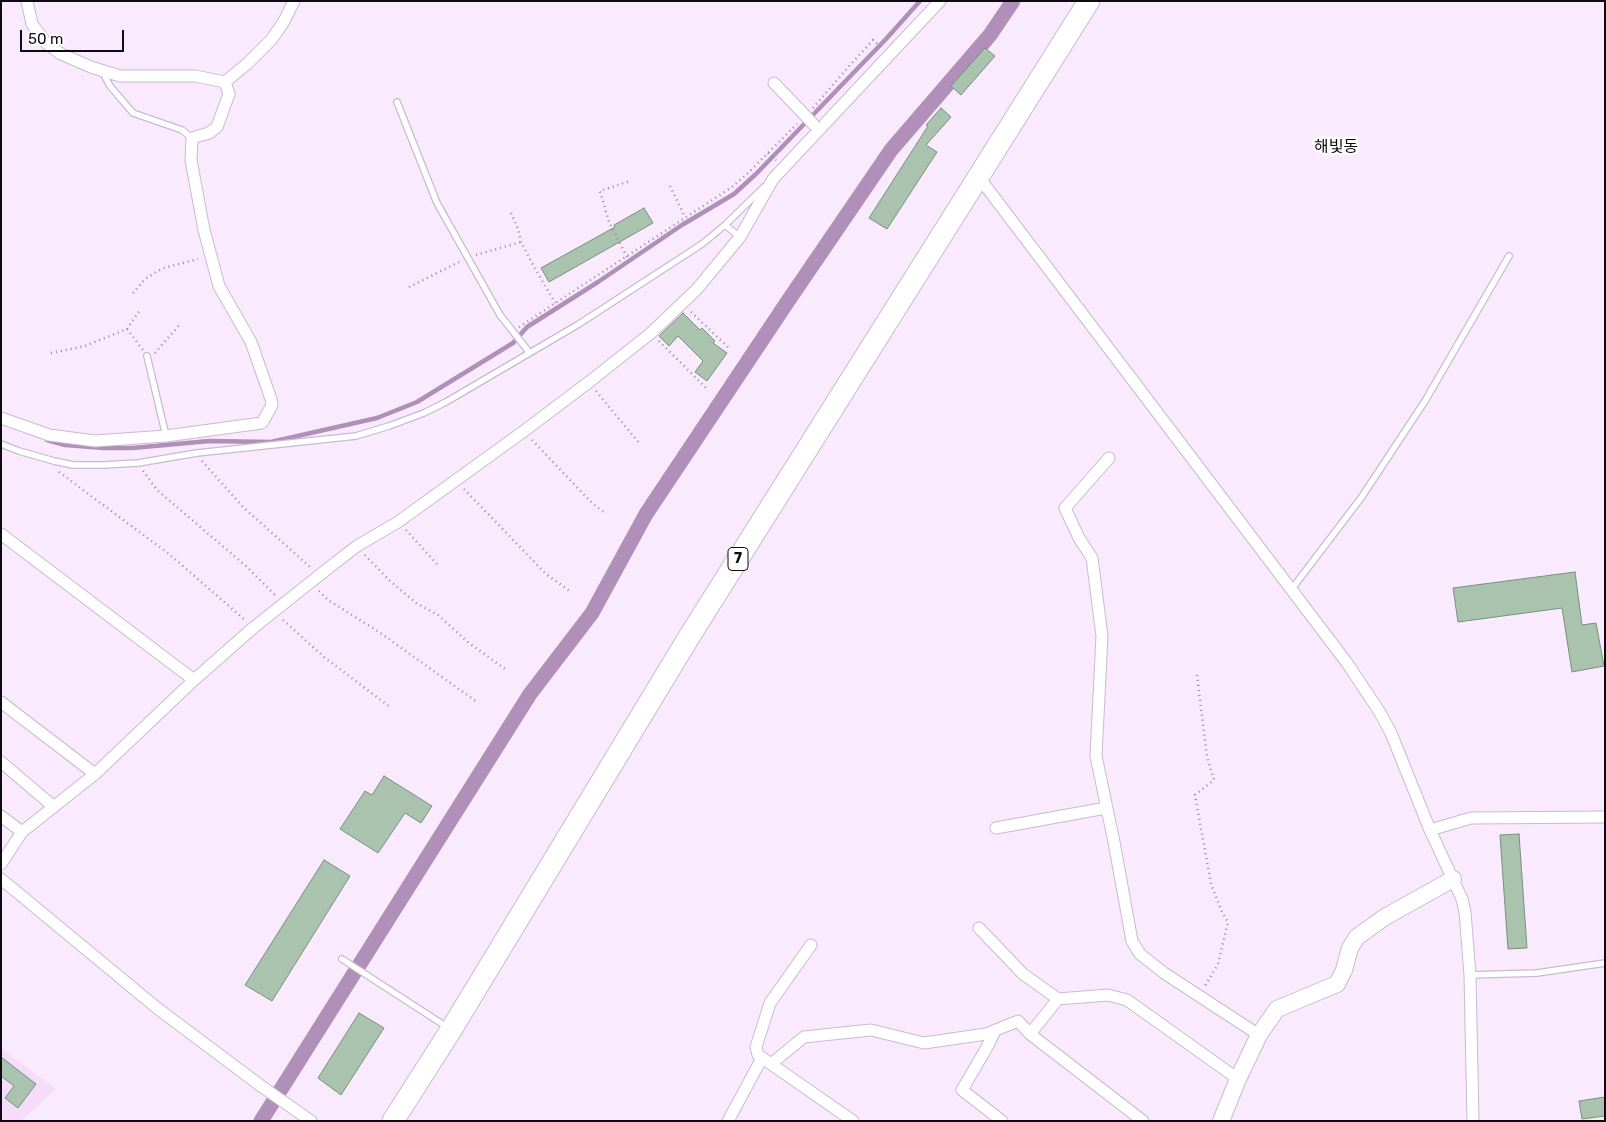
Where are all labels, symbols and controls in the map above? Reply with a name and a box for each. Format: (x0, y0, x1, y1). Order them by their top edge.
scale bar (22, 20, 126, 52)
text: 50 m (28, 30, 63, 48)
district label: 해빛동 (1314, 137, 1358, 157)
road number: 7 (728, 548, 748, 570)

